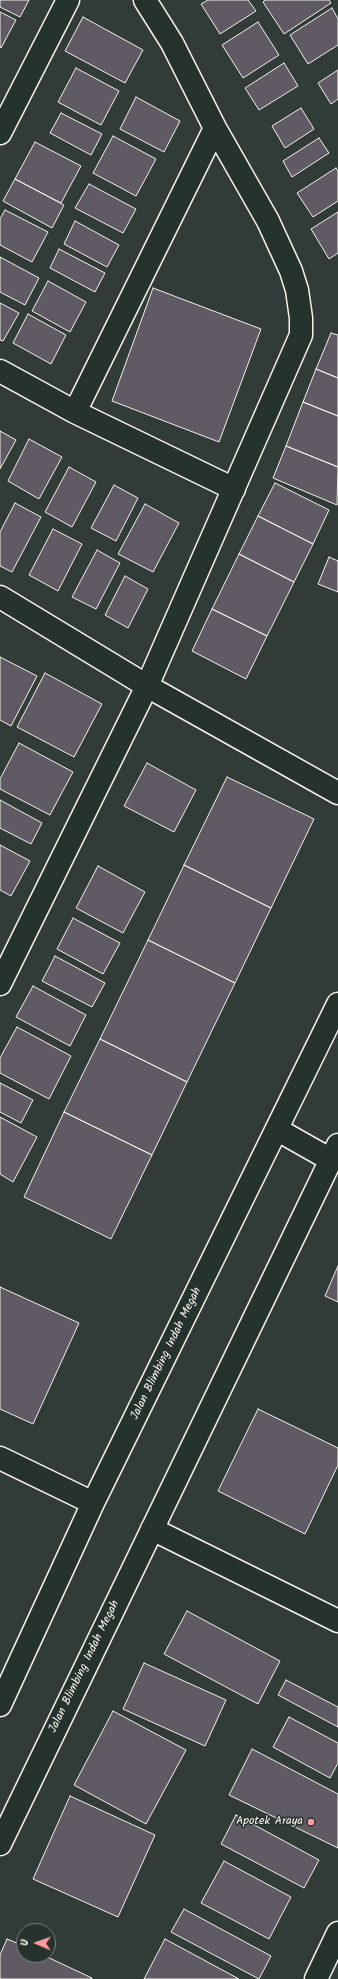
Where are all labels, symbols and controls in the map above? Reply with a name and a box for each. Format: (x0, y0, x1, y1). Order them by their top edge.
street label: Jalan Blimbing Indah Megah (129, 1285, 205, 1423)
street label: Jalan Blimbing Indah Megah (47, 1598, 123, 1736)
place label: Apotek Araya (236, 1815, 303, 1829)
marker: Apotek Araya (306, 1817, 316, 1827)
north arrow (16, 1923, 56, 1963)
text: U (16, 1939, 34, 1946)

